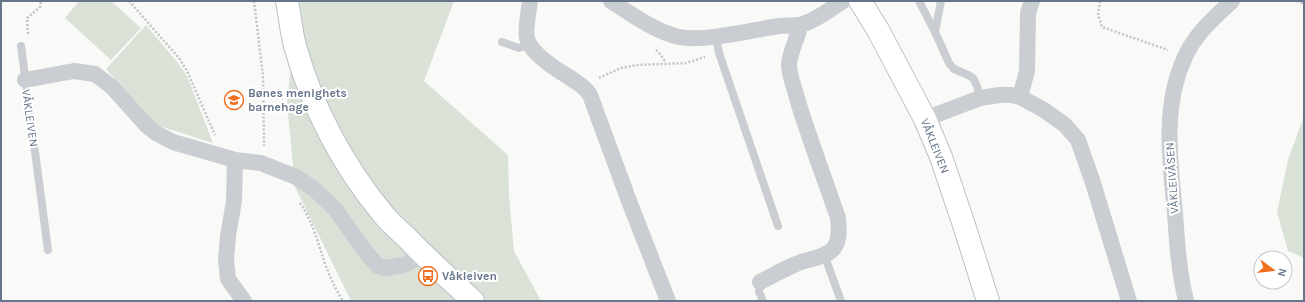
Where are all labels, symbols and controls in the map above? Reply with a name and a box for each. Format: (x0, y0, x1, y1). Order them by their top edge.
place label: Bønes menighets barnehage (248, 86, 347, 114)
street label: VÅKLEIVEN (19, 88, 41, 148)
school or university icon: Bønes menighets barnehage (223, 89, 245, 111)
street label: VÅKLEIVEN (918, 117, 952, 175)
street label: VÅKLEIVÅSEN (1163, 142, 1181, 214)
north arrow (1253, 250, 1293, 290)
bus stop icon: Våkleiven (417, 265, 439, 287)
text: N (1275, 267, 1289, 278)
place label: Våkleiven (442, 269, 497, 283)

